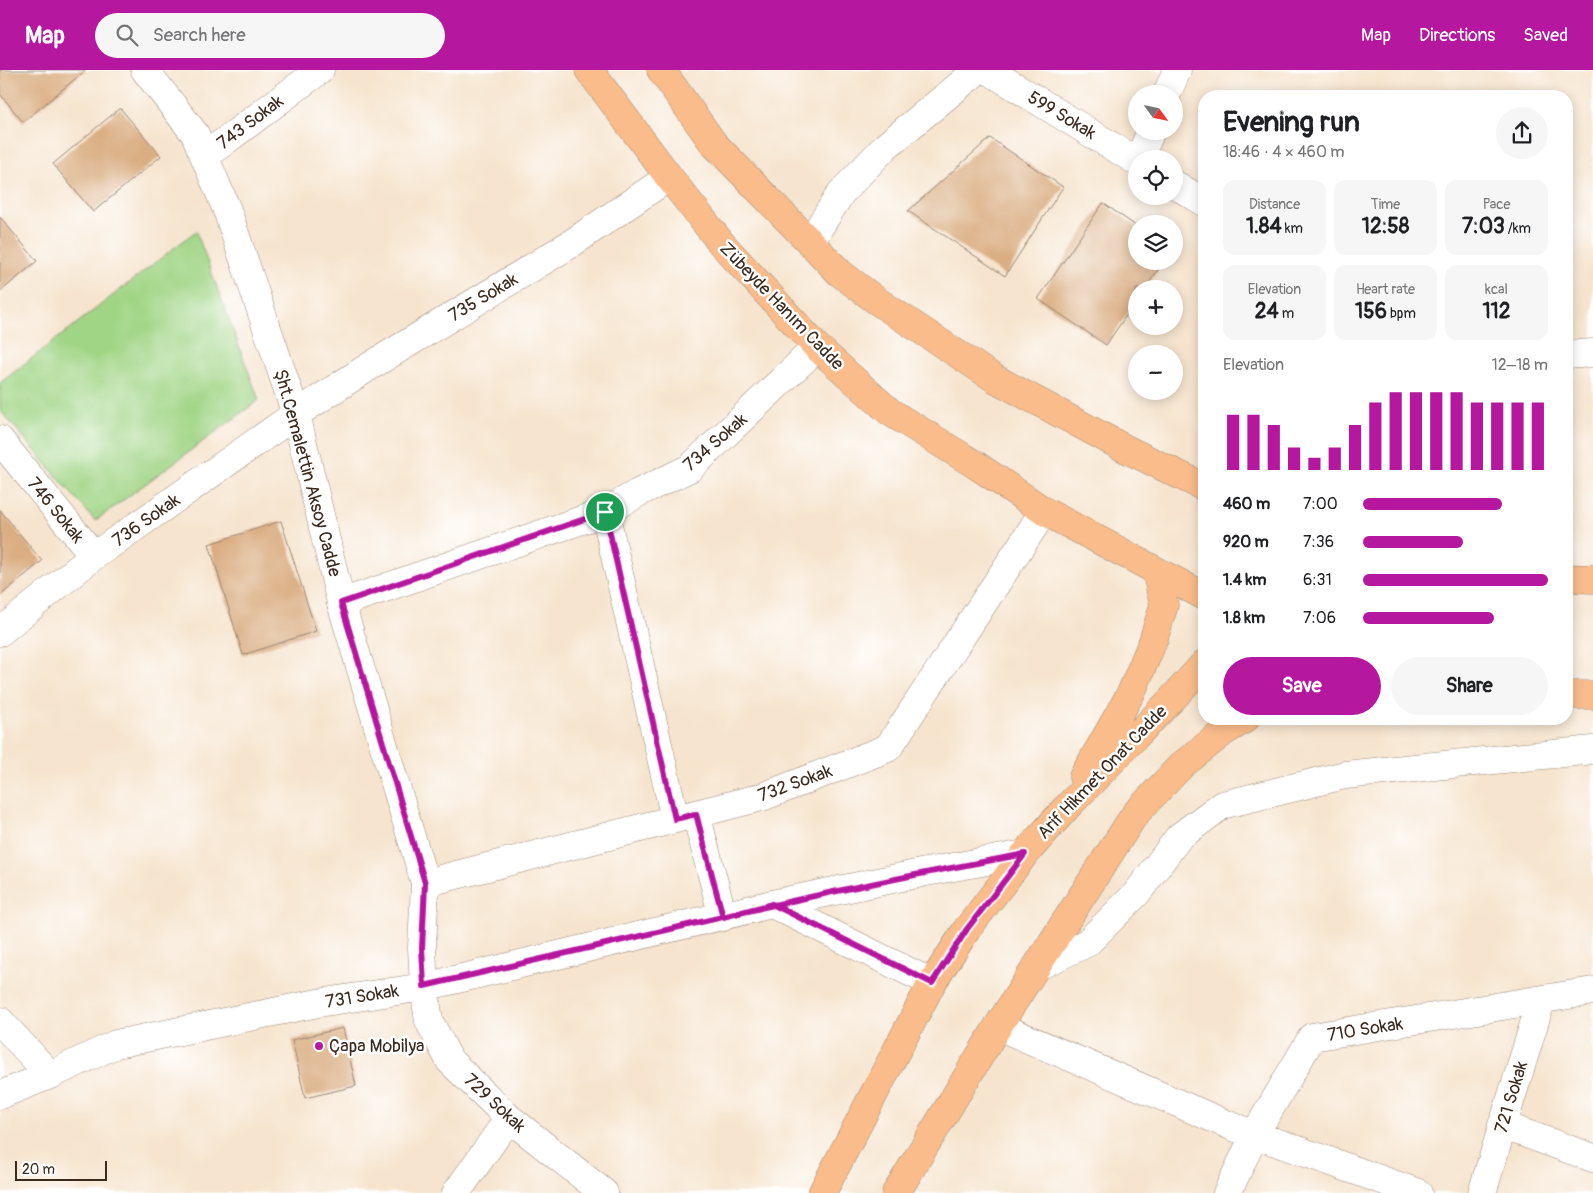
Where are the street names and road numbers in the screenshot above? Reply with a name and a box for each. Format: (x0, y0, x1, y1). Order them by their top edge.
street label: 599 Sokak (1023, 86, 1101, 145)
street label: 743 Sokak (212, 90, 289, 155)
street label: Zübeyde Hanım Cadde (715, 238, 849, 375)
street label: 735 Sokak (444, 268, 523, 327)
street label: Şht.Cemalettin Aksoy Cadde (269, 367, 346, 580)
street label: 734 Sokak (679, 408, 752, 476)
street label: 746 Sokak (22, 473, 89, 548)
street label: 736 Sokak (108, 488, 185, 552)
street label: Arif Hikmet Onat Cadde (1032, 700, 1172, 844)
street label: 732 Sokak (755, 759, 836, 807)
street label: 731 Sokak (324, 979, 401, 1014)
street label: 710 Sokak (1326, 1012, 1405, 1047)
street label: 721 Sokak (1490, 1058, 1533, 1136)
street label: 729 Sokak (459, 1069, 531, 1138)

